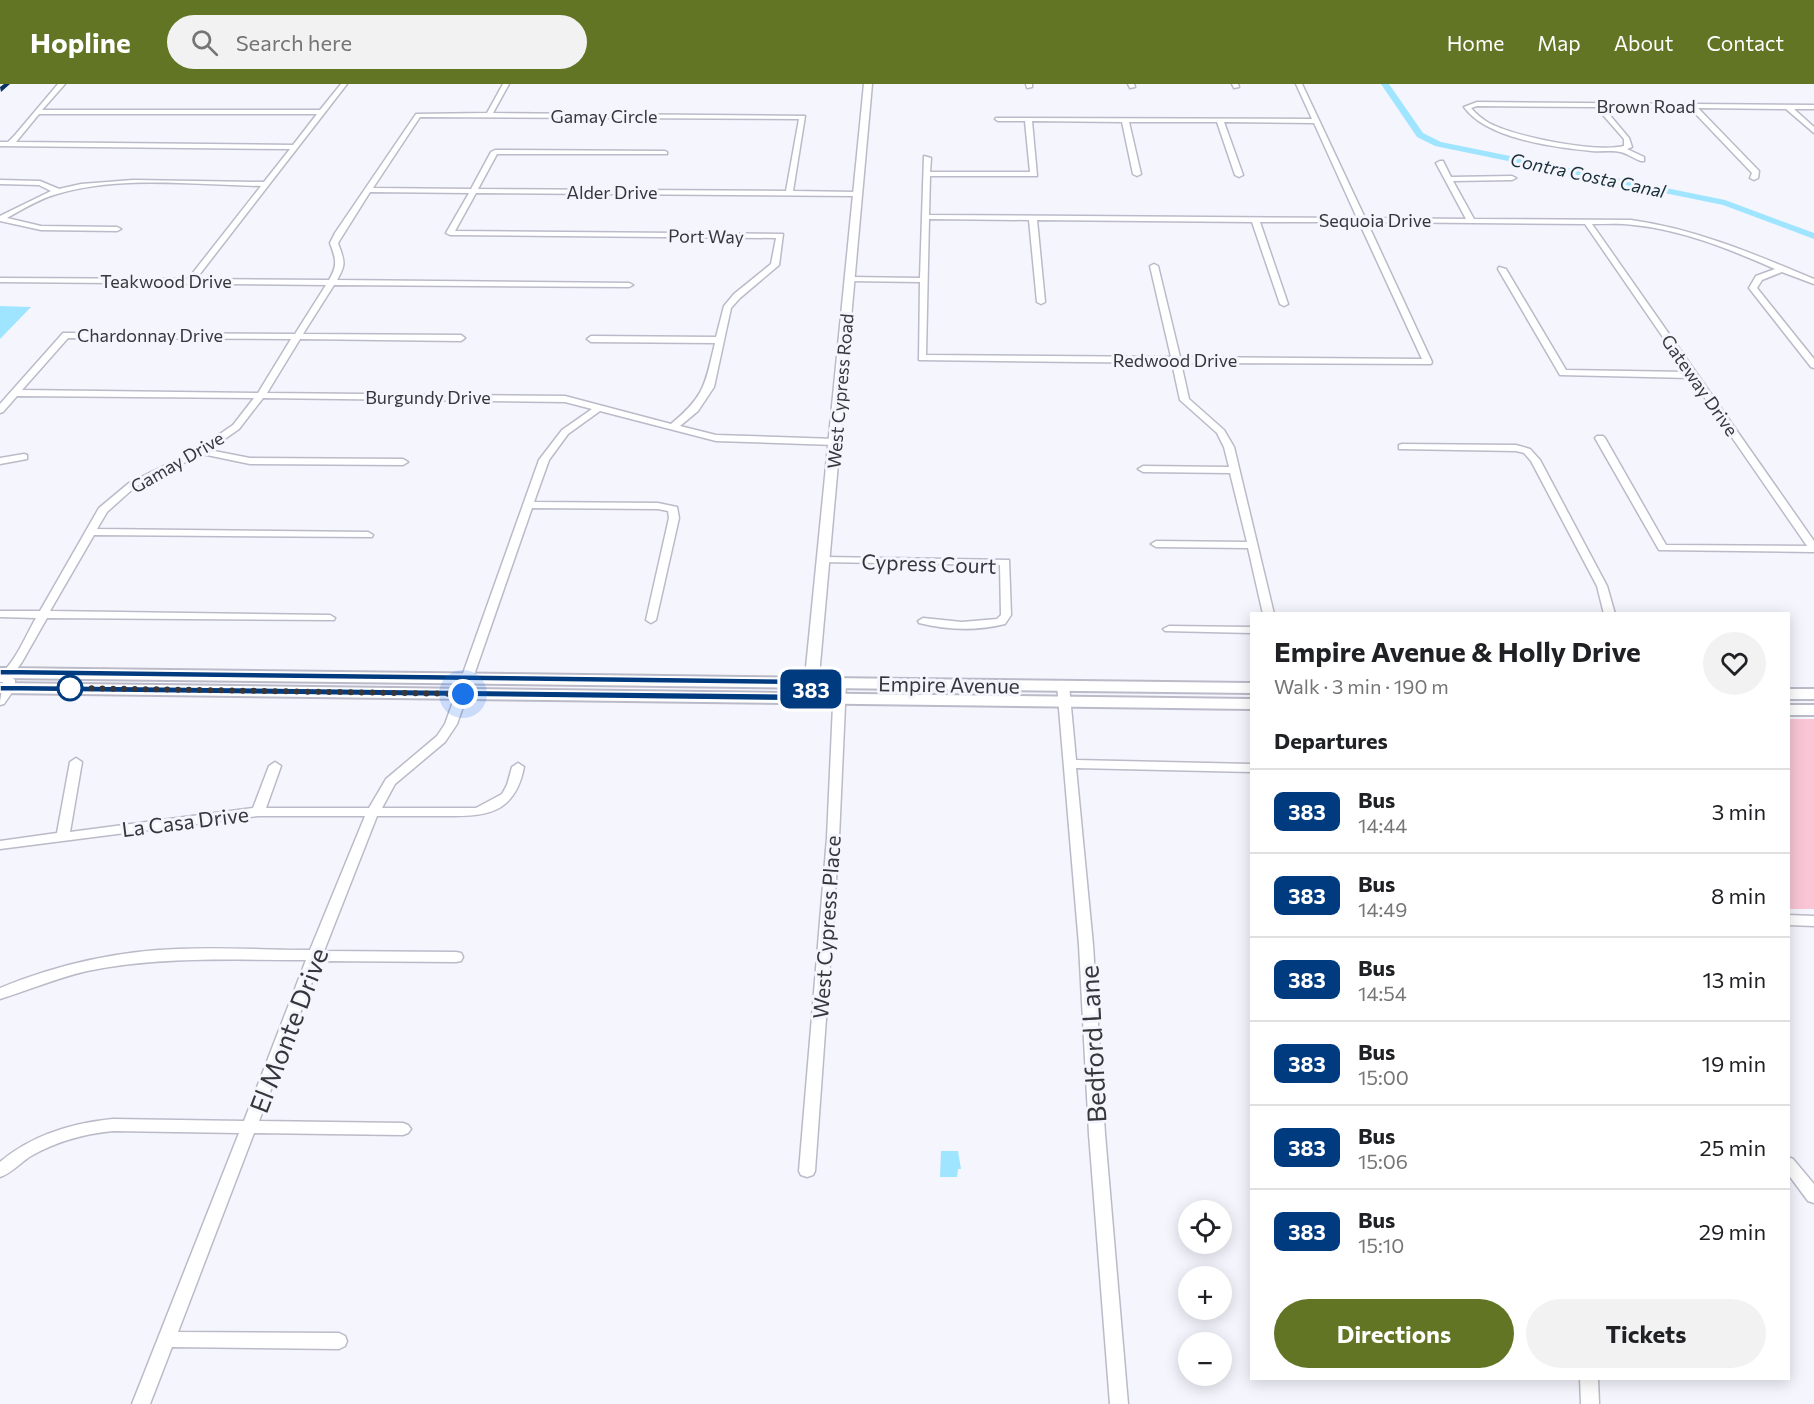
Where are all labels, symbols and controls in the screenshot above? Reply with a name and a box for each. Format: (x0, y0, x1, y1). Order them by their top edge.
search box (167, 15, 587, 69)
text: Hopline (30, 25, 131, 59)
icon: search (188, 26, 221, 59)
text: Search here (236, 29, 352, 56)
text: Home (1447, 30, 1504, 55)
text: Map (1537, 30, 1581, 55)
text: About (1614, 30, 1673, 55)
text: Contact (1706, 30, 1784, 55)
street label: Brown Road (1596, 95, 1696, 117)
street label: Gamay Circle (550, 105, 658, 127)
water label: Contra Costa Canal (1508, 148, 1668, 202)
street label: Alder Drive (566, 181, 658, 203)
street label: Sequoia Drive (1319, 209, 1431, 231)
street label: Port Way (668, 224, 744, 248)
street label: Teakwood Drive (100, 270, 232, 292)
street label: West Cypress Road (822, 312, 858, 470)
street label: Chardonnay Drive (77, 324, 223, 346)
street label: Gateway Drive (1657, 330, 1743, 440)
street label: Redwood Drive (1113, 349, 1237, 371)
street label: Burgundy Drive (365, 386, 491, 408)
street label: Gamay Drive (127, 427, 227, 497)
street label: Cypress Court (861, 548, 997, 578)
button: heart (1703, 632, 1766, 695)
text: Empire Avenue & Holly Drive (1274, 634, 1641, 668)
line badge: 383 (776, 670, 846, 708)
street label: Empire Avenue (878, 670, 1020, 698)
text: Walk · 3 min · 190 m (1274, 674, 1449, 698)
unlabelled marker (57, 675, 83, 701)
text: 383 (792, 677, 830, 702)
your location (448, 679, 478, 709)
text: Departures (1274, 727, 1388, 754)
text: Bus (1358, 786, 1395, 813)
text: 3 min (1712, 798, 1766, 825)
text: 383 (1288, 799, 1326, 824)
street label: La Casa Drive (120, 801, 250, 841)
text: 14:44 (1358, 813, 1407, 837)
street label: West Cypress Place (807, 835, 845, 1019)
text: Bus (1358, 870, 1395, 897)
text: 8 min (1711, 882, 1766, 909)
text: 383 (1288, 883, 1326, 908)
text: 14:49 (1358, 897, 1407, 921)
street label: El Monte Drive (242, 943, 334, 1117)
text: Bus (1358, 954, 1395, 981)
street label: Bedford Lane (1072, 964, 1112, 1124)
text: 13 min (1702, 966, 1766, 993)
text: 383 (1288, 967, 1326, 992)
text: 14:54 (1358, 981, 1407, 1005)
text: Bus (1358, 1038, 1395, 1065)
text: 19 min (1702, 1050, 1766, 1077)
text: 383 (1288, 1051, 1326, 1076)
text: 15:00 (1358, 1065, 1409, 1089)
text: Bus (1358, 1122, 1395, 1149)
text: 25 min (1699, 1134, 1766, 1161)
text: 383 (1288, 1135, 1326, 1160)
text: 15:06 (1358, 1149, 1408, 1173)
map controls (1178, 1200, 1232, 1386)
button: locate (1178, 1200, 1232, 1254)
text: Bus (1358, 1206, 1395, 1233)
text: 29 min (1699, 1218, 1766, 1245)
text: 383 (1288, 1219, 1326, 1244)
text: 15:10 (1358, 1233, 1404, 1257)
button: + (1178, 1266, 1232, 1320)
button: Directions (1274, 1299, 1514, 1368)
button: Tickets (1526, 1299, 1766, 1368)
button: − (1178, 1332, 1232, 1386)

